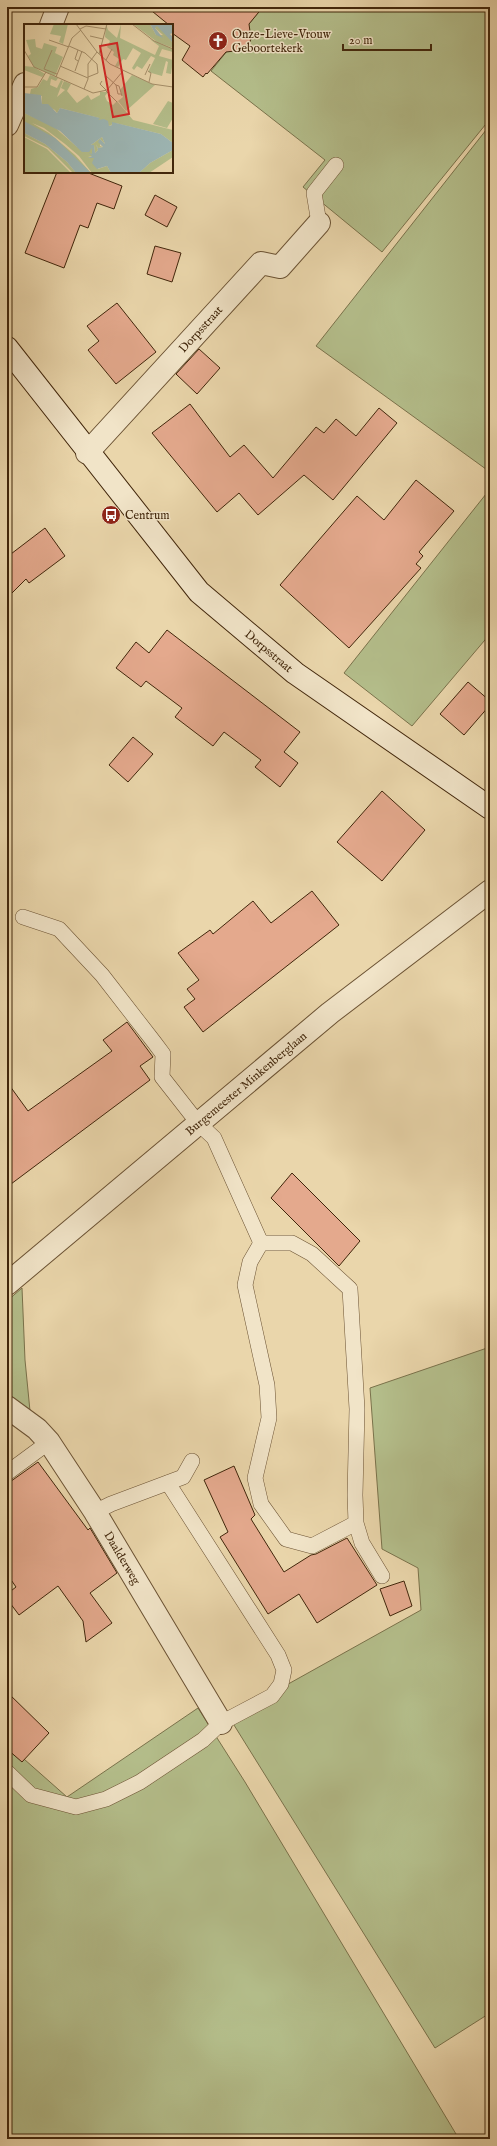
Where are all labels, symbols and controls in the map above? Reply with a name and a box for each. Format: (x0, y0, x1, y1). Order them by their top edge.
inset map (24, 24, 173, 173)
scale bar (343, 26, 431, 52)
place label: Onze-Lieve-Vrouw Geboortekerk (232, 27, 332, 56)
church icon: Onze-Lieve-Vrouw Geboortekerk (207, 30, 229, 52)
text: 20 m (349, 33, 372, 48)
street label: Dorpsstraat (175, 302, 226, 356)
bus stop icon: Centrum (100, 504, 122, 526)
place label: Centrum (125, 508, 169, 523)
street label: Dorpsstraat (242, 626, 296, 676)
street label: Burgemeester Minkenberglaan (182, 1028, 310, 1139)
street label: Daalderweg (101, 1528, 144, 1588)

